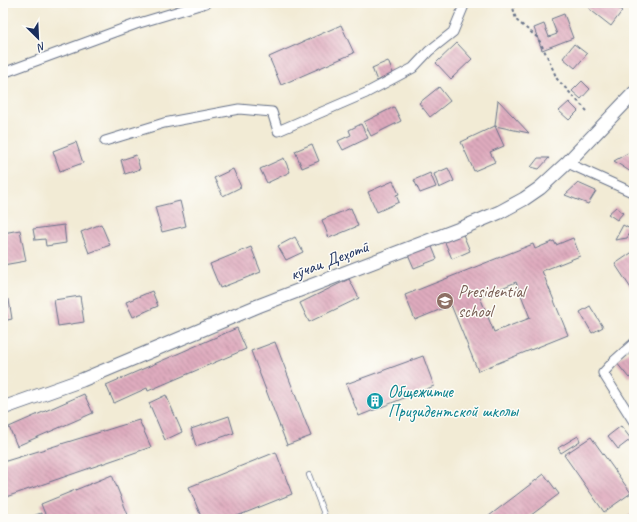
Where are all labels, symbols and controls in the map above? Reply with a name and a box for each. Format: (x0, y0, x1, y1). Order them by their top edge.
north arrow (18, 18, 58, 58)
text: N (34, 39, 48, 56)
street label: кӯчаи Деҳотӣ (287, 235, 373, 285)
place label: Presidential school (458, 281, 528, 322)
school or university icon: Presidential school (435, 291, 455, 311)
place label: Общежитие Призидентской школы (388, 381, 520, 423)
building icon: Общежитие Призидентской школы (365, 391, 385, 411)

